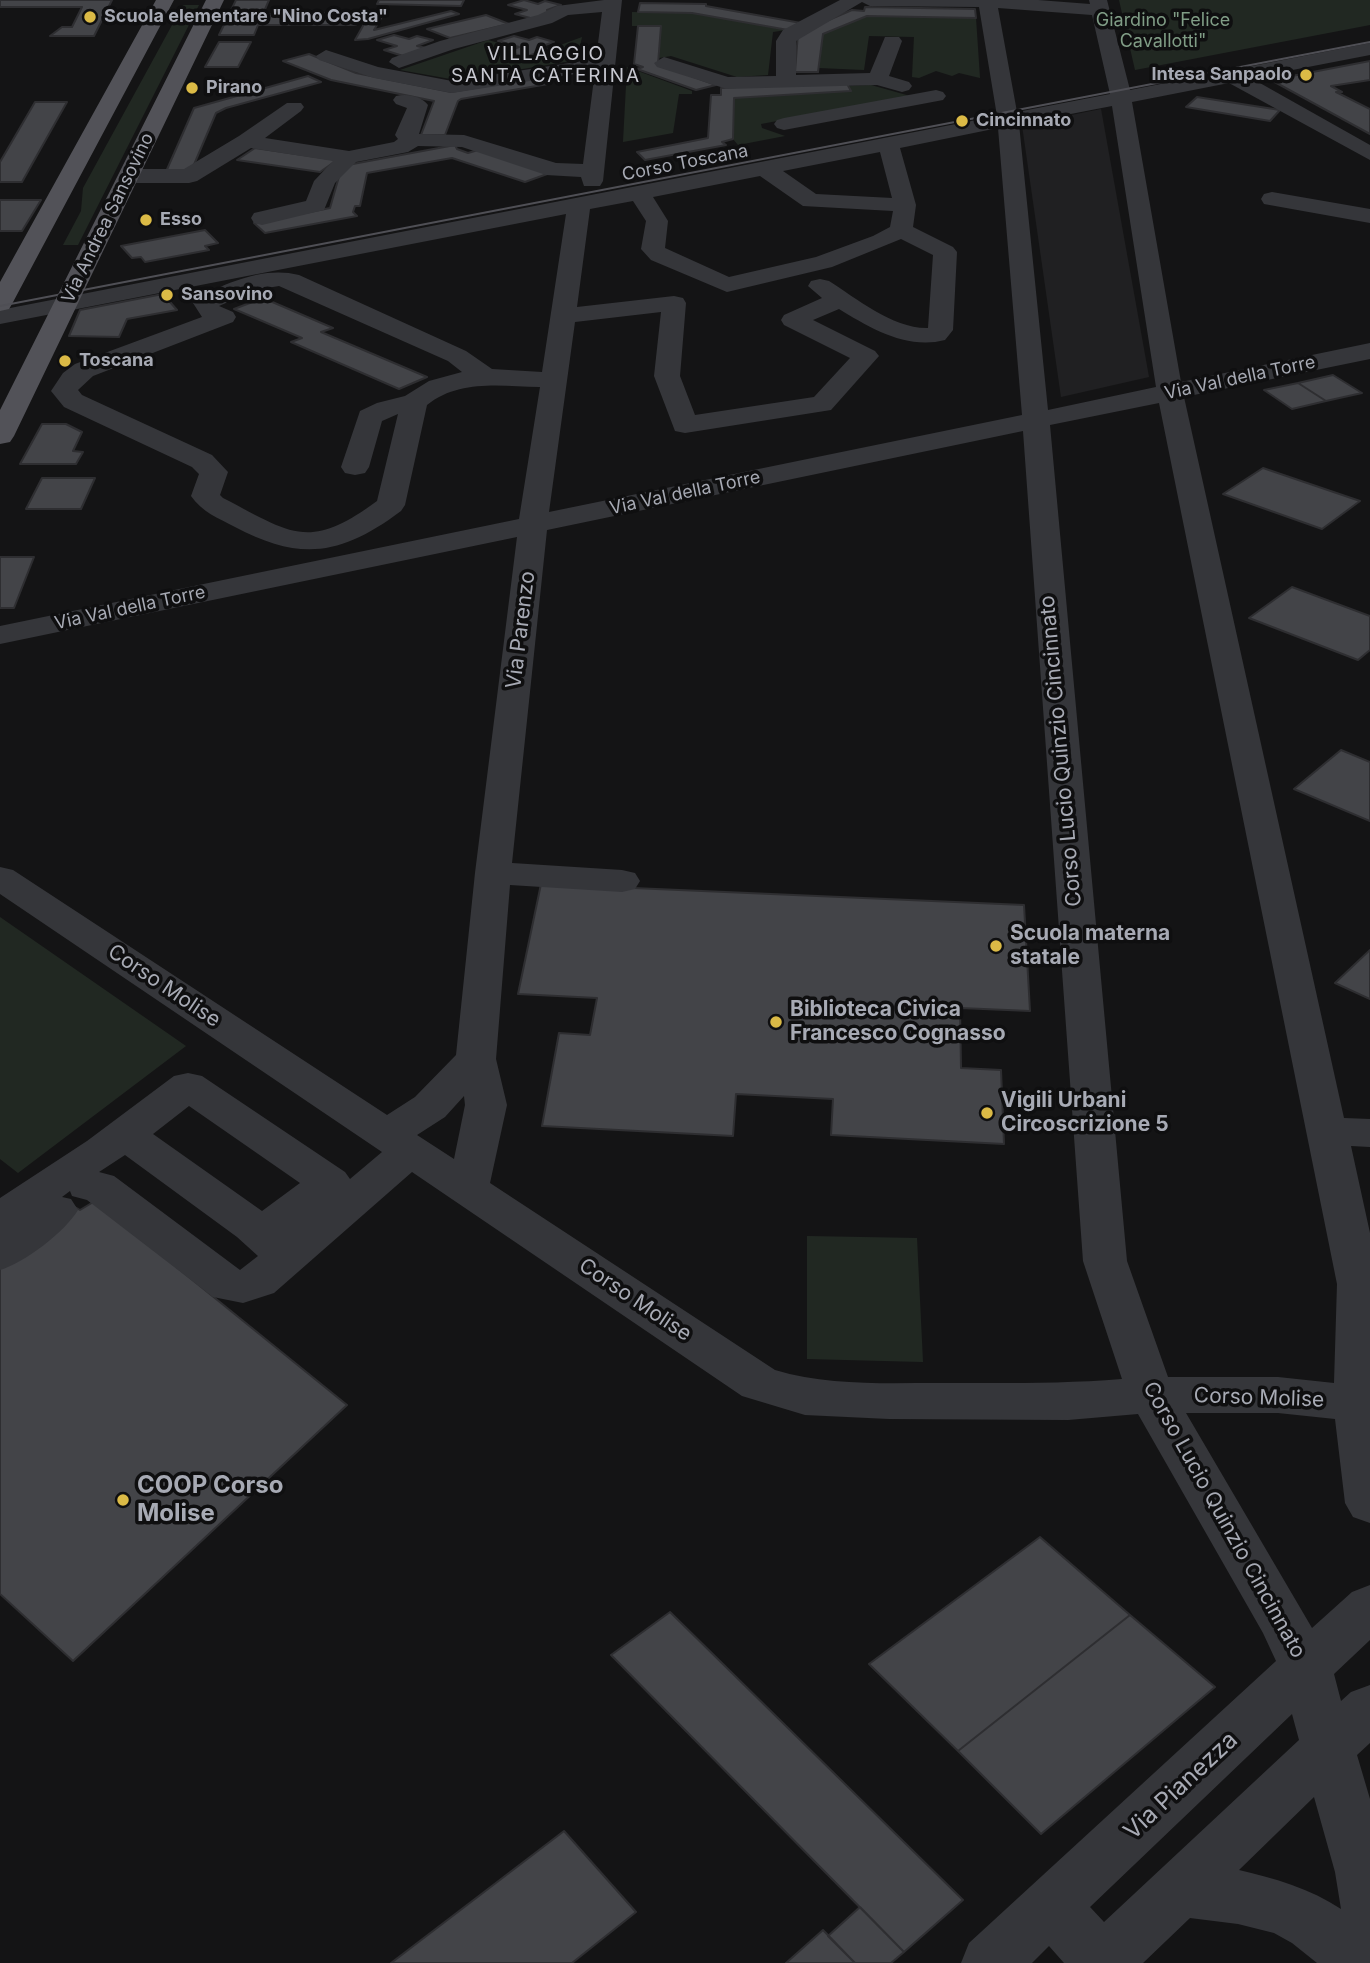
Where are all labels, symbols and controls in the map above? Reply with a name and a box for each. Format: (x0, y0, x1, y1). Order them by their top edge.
place label: Scuola elementare "Nino Costa" (104, 6, 388, 28)
marker: Scuola elementare "Nino Costa" (82, 9, 98, 25)
park label: Giardino "Felice Cavallotti" (1096, 10, 1230, 52)
district label: VILLAGGIO SANTA CATERINA (453, 43, 639, 87)
place label: Intesa Sanpaolo (1151, 64, 1292, 86)
marker: Intesa Sanpaolo (1298, 67, 1314, 83)
place label: Pirano (206, 77, 262, 99)
marker: Pirano (184, 80, 200, 96)
place label: Cincinnato (976, 110, 1071, 132)
marker: Cincinnato (954, 113, 970, 129)
street label: Via Andrea Sansovino (57, 129, 159, 307)
street label: Corso Toscana (620, 140, 750, 186)
place label: Esso (160, 209, 202, 231)
marker: Esso (138, 212, 154, 228)
place label: Sansovino (181, 284, 273, 306)
marker: Sansovino (159, 287, 175, 303)
place label: Toscana (79, 350, 154, 372)
street label: Via Val della Torre (1163, 351, 1317, 405)
marker: Toscana (57, 353, 73, 369)
street label: Via Val della Torre (608, 466, 762, 520)
street label: Via Parenzo (501, 570, 541, 690)
street label: Via Val della Torre (53, 581, 207, 635)
street label: Corso Lucio Quinzio Cincinnato (1035, 594, 1087, 908)
place label: Scuola materna statale (1010, 921, 1170, 971)
marker: Scuola materna statale (988, 938, 1004, 954)
street label: Corso Molise (103, 939, 225, 1033)
place label: Biblioteca Civica Francesco Cognasso (790, 997, 1006, 1047)
marker: Biblioteca Civica Francesco Cognasso (768, 1014, 784, 1030)
place label: Vigili Urbani Circoscrizione 5 (1001, 1088, 1169, 1138)
marker: Vigili Urbani Circoscrizione 5 (979, 1105, 995, 1121)
street label: Corso Molise (574, 1253, 696, 1347)
street label: Corso Lucio Quinzio Cincinnato (1137, 1377, 1311, 1663)
street label: Corso Molise (1193, 1383, 1325, 1413)
place label: COOP Corso Molise (137, 1472, 283, 1528)
marker: COOP Corso Molise (115, 1492, 131, 1508)
street label: Via Pianezza (1118, 1726, 1244, 1846)

